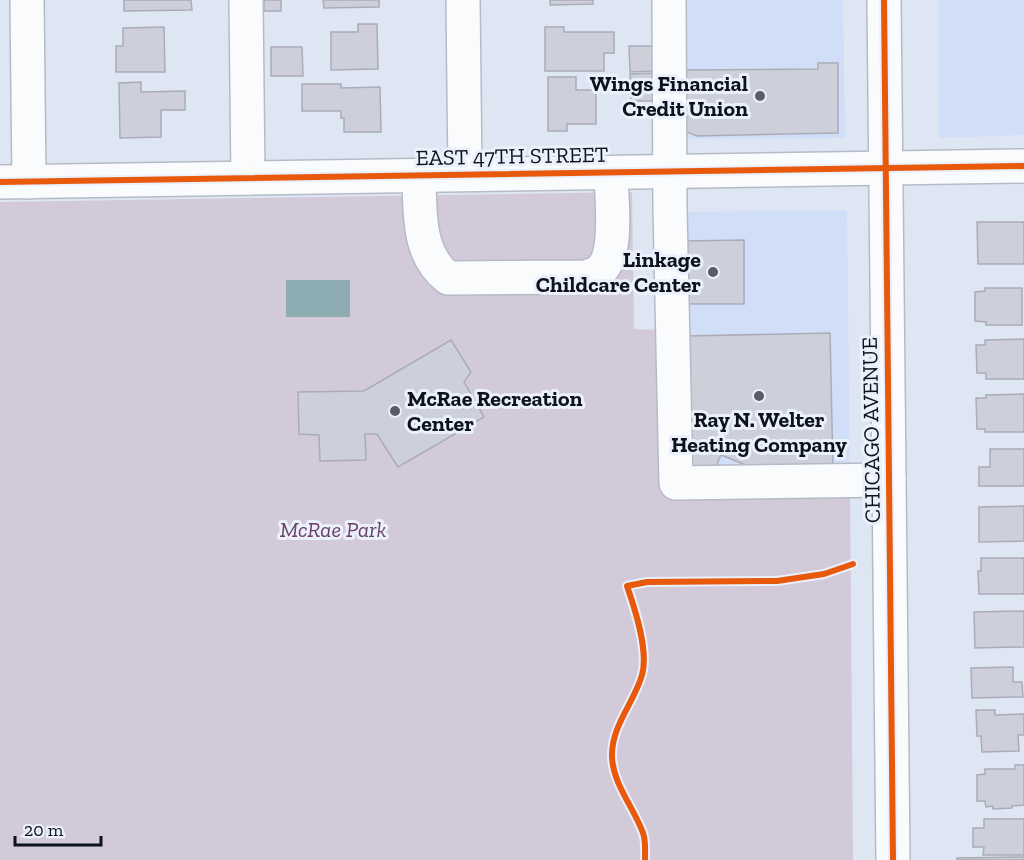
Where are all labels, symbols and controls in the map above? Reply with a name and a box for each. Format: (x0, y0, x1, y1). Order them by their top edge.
place label: Wings Financial Credit Union (590, 70, 748, 122)
marker: Wings Financial Credit Union (753, 89, 767, 103)
street label: EAST 47TH STREET (415, 141, 609, 171)
place label: Linkage Childcare Center (536, 246, 701, 298)
marker: Linkage Childcare Center (706, 265, 720, 279)
street label: CHICAGO AVENUE (856, 337, 886, 523)
place label: McRae Recreation Center (407, 385, 583, 437)
marker: Ray N. Welter Heating Company (752, 389, 766, 403)
marker: McRae Recreation Center (388, 404, 402, 418)
place label: Ray N. Welter Heating Company (671, 406, 847, 458)
park label: McRae Park (280, 516, 387, 543)
scale bar (15, 809, 100, 847)
text: 20 m (24, 819, 64, 841)

